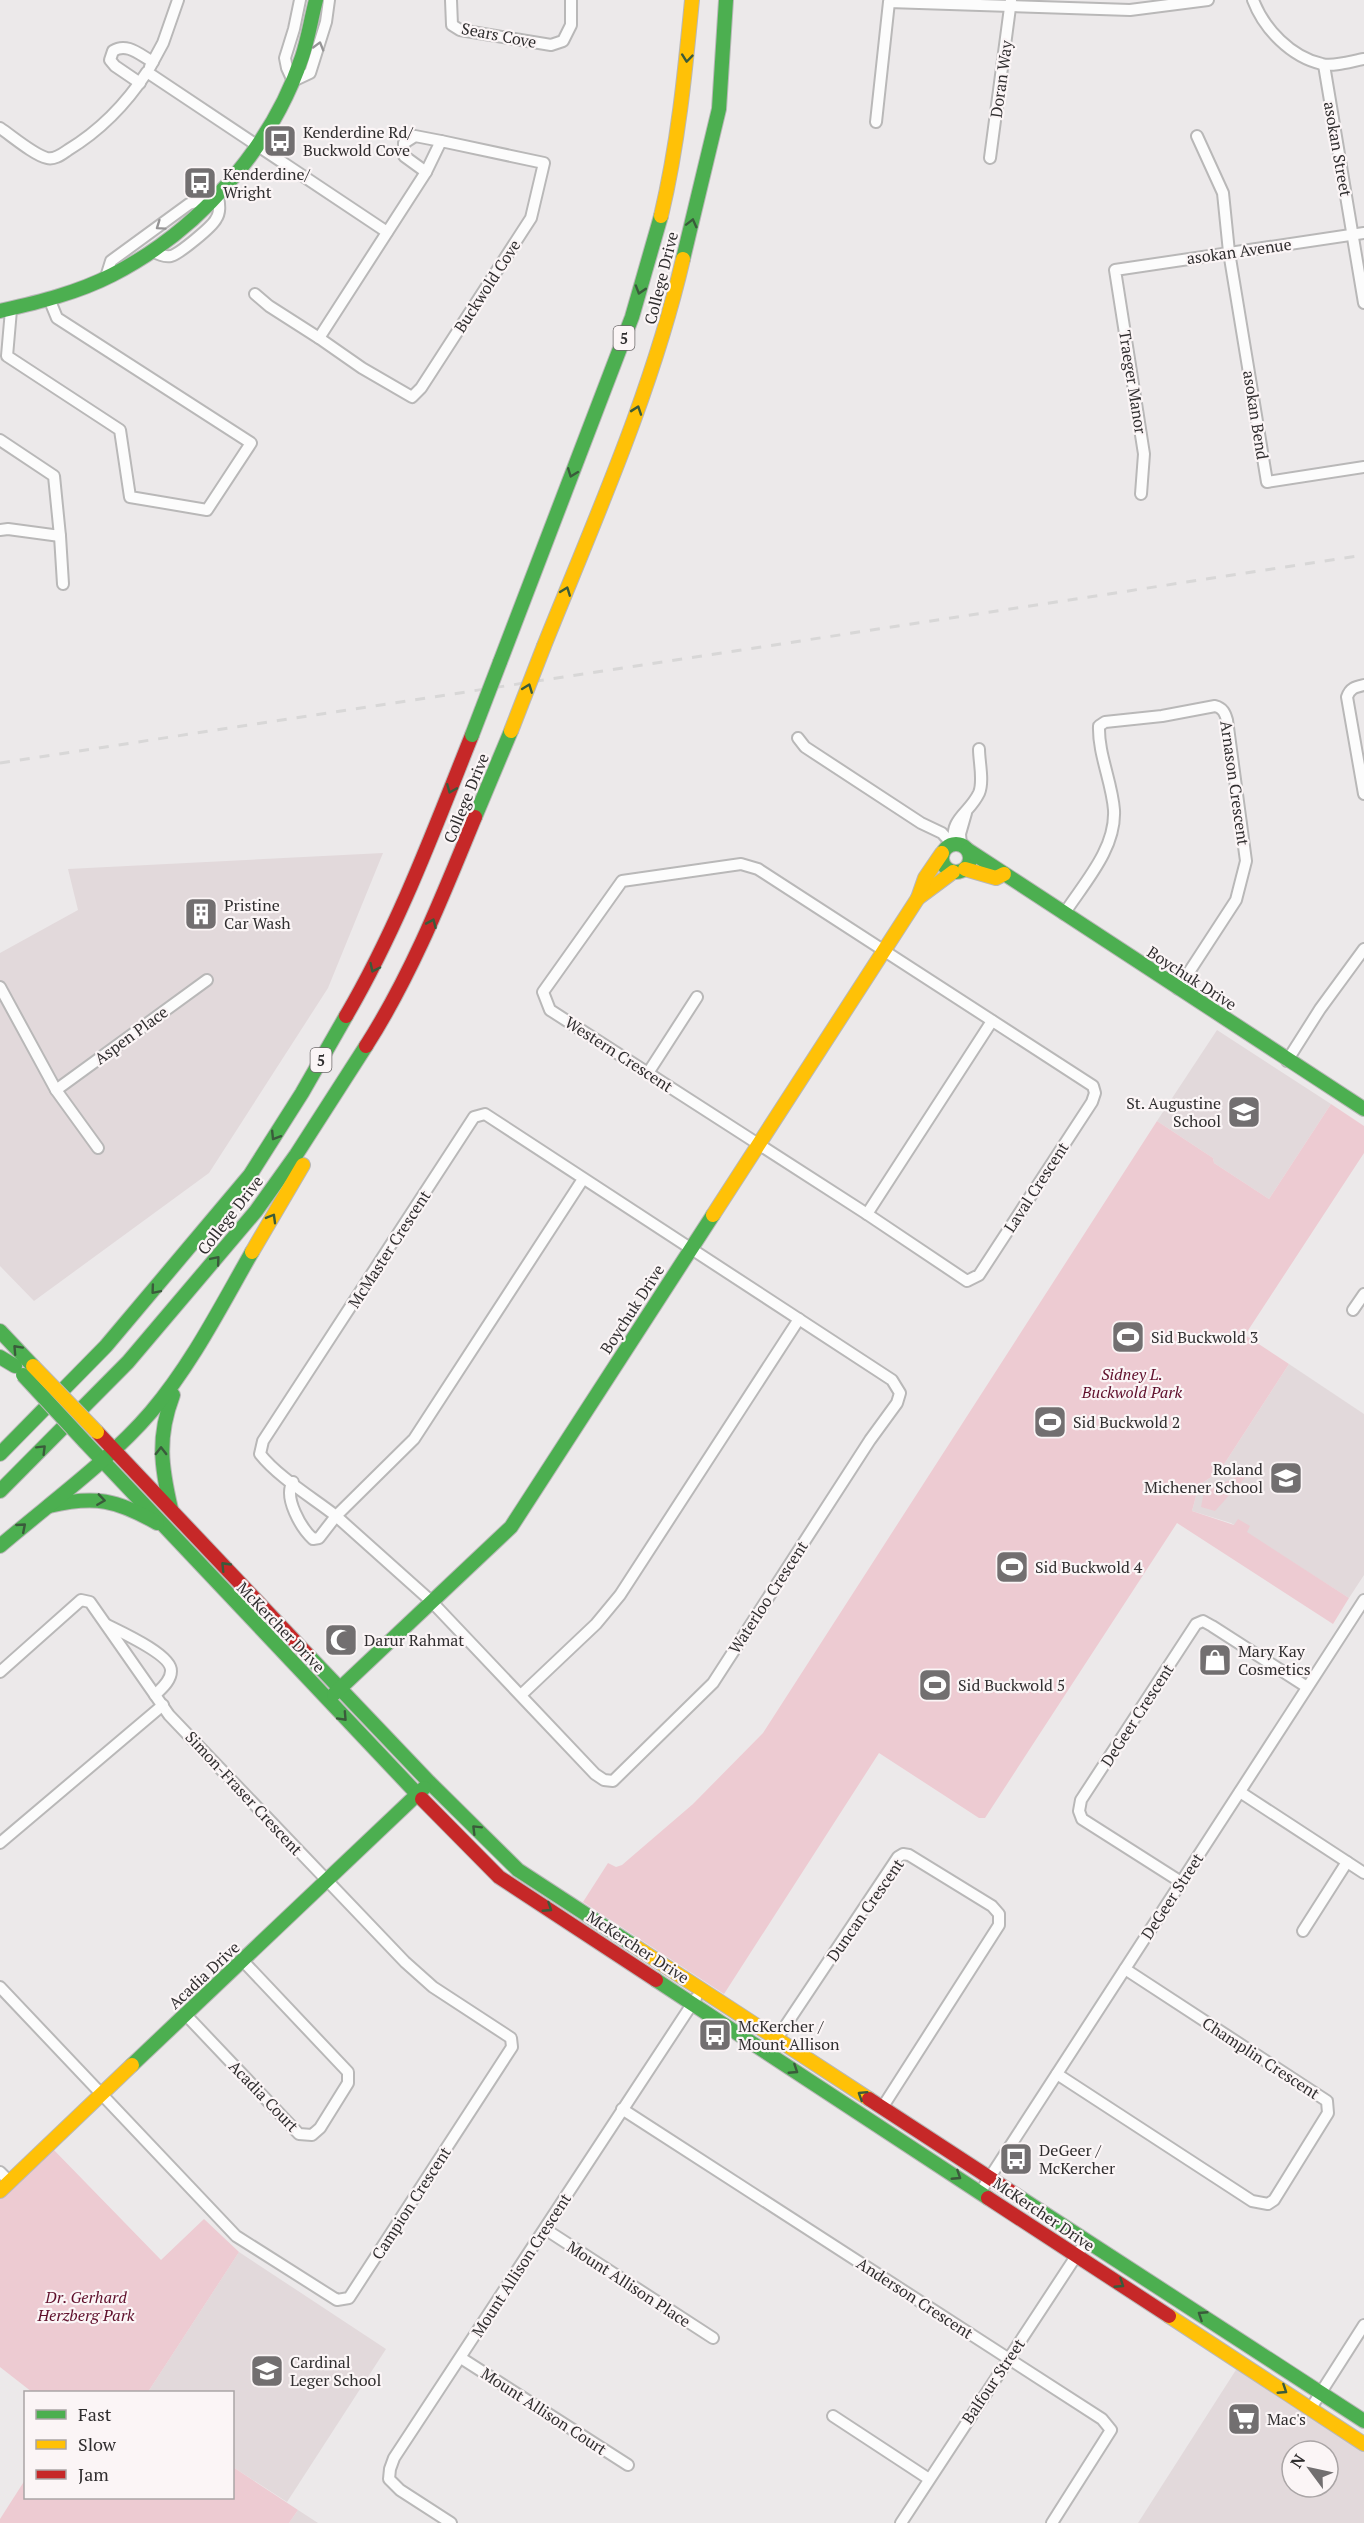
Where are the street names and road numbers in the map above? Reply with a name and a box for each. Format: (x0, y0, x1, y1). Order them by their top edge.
street label: Sears Cove (460, 17, 538, 53)
street label: Doran Way (985, 38, 1017, 119)
street label: asokan Street (1319, 100, 1357, 198)
street label: College Drive (639, 229, 683, 327)
street label: asokan Avenue (1185, 233, 1293, 269)
street label: Buckwold Cove (449, 235, 525, 337)
road number: 5 (614, 326, 634, 350)
street label: Traeger Manor (1114, 329, 1152, 436)
street label: asokan Bend (1238, 369, 1274, 461)
street label: Arnason Crescent (1215, 719, 1255, 847)
street label: College Drive (438, 750, 494, 846)
street label: Boychuk Drive (1143, 941, 1241, 1015)
street label: Aspen Place (90, 1001, 172, 1069)
street label: Western Crescent (561, 1011, 677, 1097)
road number: 5 (310, 1048, 332, 1072)
street label: Laval Crescent (998, 1137, 1074, 1237)
street label: College Drive (192, 1171, 268, 1259)
street label: McMaster Crescent (343, 1186, 435, 1312)
street label: Boychuk Drive (595, 1260, 669, 1358)
street label: Waterloo Crescent (723, 1536, 813, 1658)
street label: McKercher Drive (232, 1577, 330, 1677)
street label: DeGeer Crescent (1095, 1659, 1179, 1771)
street label: Simon-Fraser Crescent (181, 1726, 307, 1860)
street label: DeGeer Street (1136, 1848, 1208, 1944)
street label: Duncan Crescent (821, 1854, 909, 1966)
street label: McKercher Drive (582, 1906, 694, 1988)
street label: Acadia Drive (164, 1936, 244, 2014)
street label: Champlin Crescent (1198, 2012, 1324, 2104)
street label: Acadia Court (224, 2055, 304, 2137)
street label: Campion Crescent (366, 2142, 456, 2264)
street label: McKercher Drive (989, 2172, 1099, 2256)
street label: Mount Allison Crescent (466, 2189, 576, 2341)
street label: Mount Allison Place (563, 2236, 695, 2332)
street label: Anderson Crescent (852, 2252, 978, 2344)
street label: Balfour Street (956, 2334, 1030, 2428)
street label: Mount Allison Court (477, 2362, 611, 2460)

